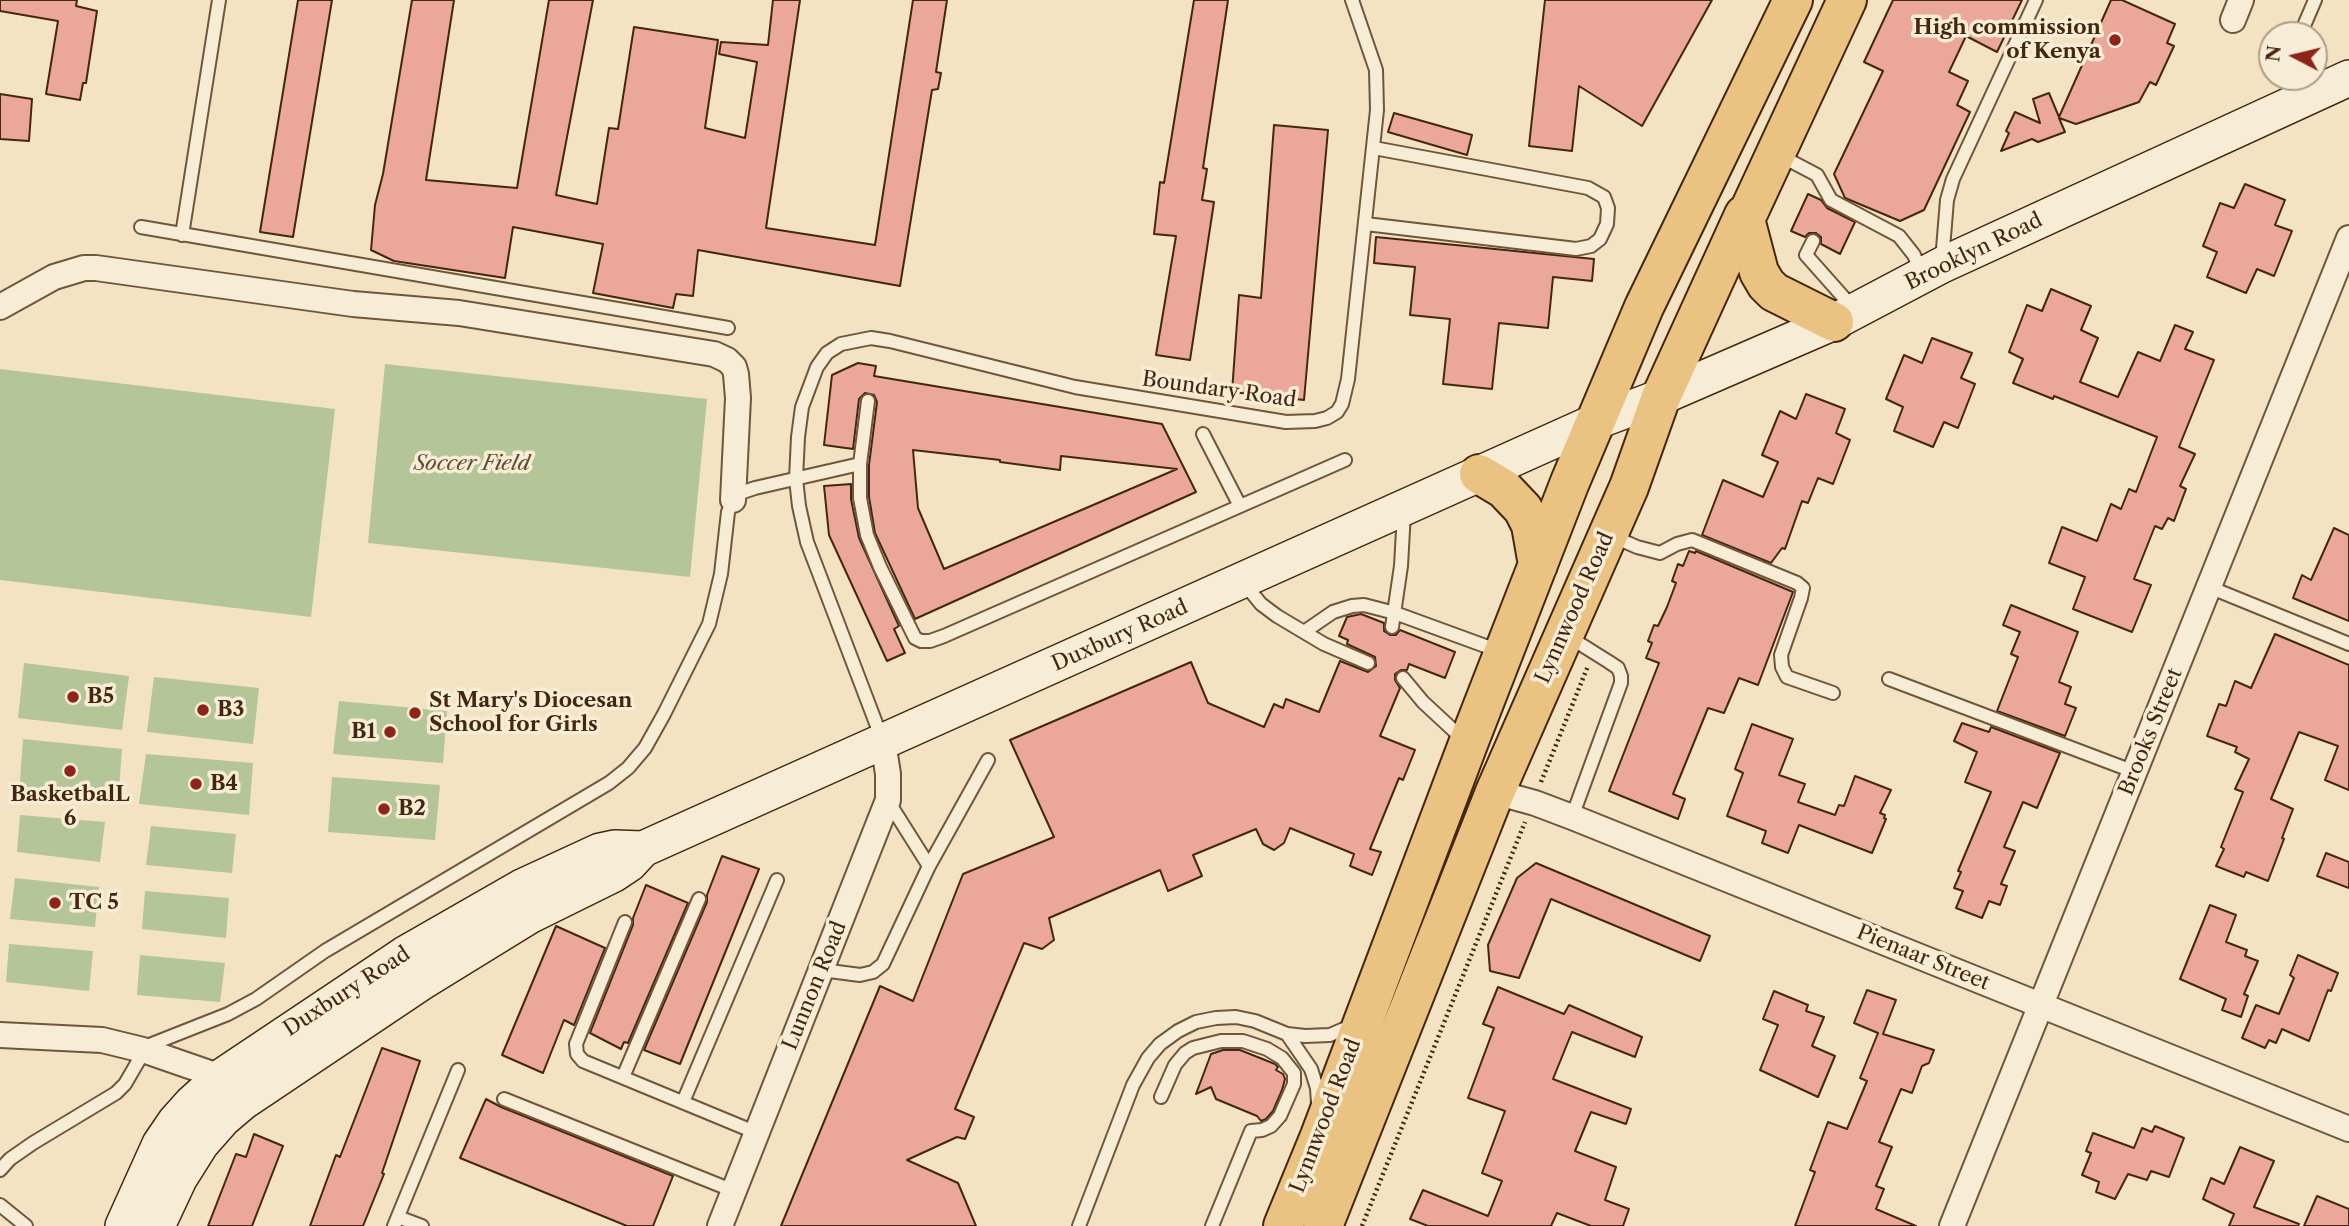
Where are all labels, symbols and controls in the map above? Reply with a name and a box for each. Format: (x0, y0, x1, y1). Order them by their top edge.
place label: High commission of Kenya (1914, 15, 2101, 65)
north arrow (2258, 21, 2328, 91)
marker: High commission of Kenya (2107, 32, 2123, 48)
text: N (2261, 44, 2286, 63)
street label: Brooklyn Road (1901, 208, 2047, 296)
street label: Boundary Road (1140, 367, 1298, 413)
park label: Soccer Field (414, 451, 530, 477)
street label: Lynnwood Road (1530, 528, 1620, 688)
street label: Duxbury Road (1048, 595, 1192, 677)
street label: Brooks Street (2114, 665, 2188, 799)
place label: B5 (87, 684, 114, 710)
place label: St Mary's Diocesan School for Girls (429, 688, 632, 738)
marker: B5 (65, 689, 81, 705)
place label: B3 (217, 697, 244, 723)
marker: B3 (195, 702, 211, 718)
marker: St Mary's Diocesan School for Girls (407, 705, 423, 721)
place label: B1 (351, 719, 376, 745)
marker: B1 (382, 724, 398, 740)
marker: BasketbalL 6 (62, 763, 78, 779)
place label: B4 (210, 771, 238, 797)
marker: B4 (188, 776, 204, 792)
place label: BasketbalL 6 (10, 782, 130, 832)
place label: B2 (398, 796, 426, 822)
marker: B2 (376, 801, 392, 817)
place label: TC 5 (69, 890, 119, 916)
marker: TC 5 (47, 895, 63, 911)
street label: Lunnon Road (778, 918, 852, 1054)
street label: Pienaar Street (1853, 920, 1993, 996)
street label: Duxbury Road (279, 942, 415, 1042)
street label: Lynnwood Road (1285, 1035, 1367, 1197)

